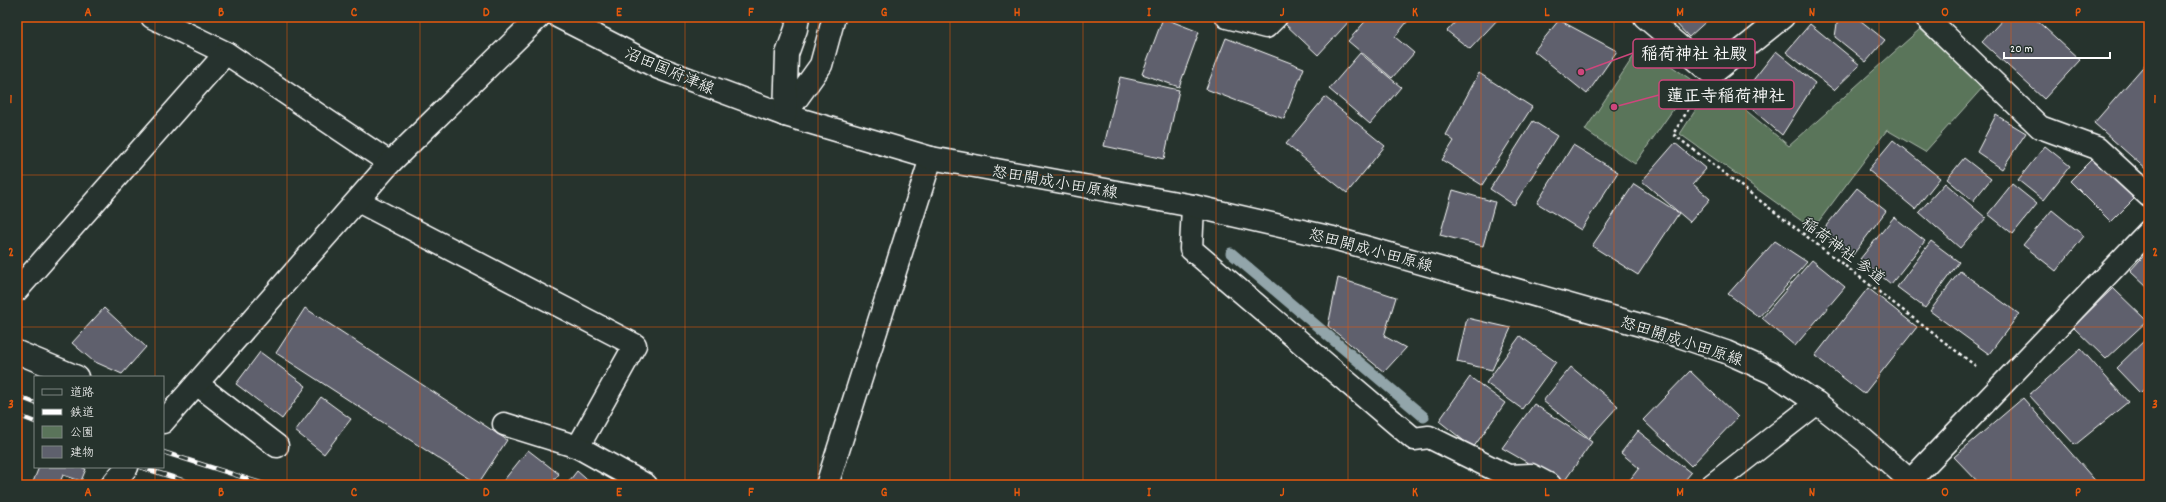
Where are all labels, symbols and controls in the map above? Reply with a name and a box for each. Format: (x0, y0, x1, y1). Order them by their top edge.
text: A (84, 4, 92, 23)
text: B (218, 4, 224, 23)
text: C (351, 4, 358, 23)
text: D (483, 4, 490, 23)
text: E (616, 4, 623, 23)
text: F (748, 4, 754, 23)
text: G (881, 4, 888, 23)
text: H (1014, 4, 1021, 23)
text: I (1147, 4, 1152, 23)
text: J (1280, 4, 1285, 23)
text: K (1412, 4, 1418, 23)
text: L (1544, 4, 1550, 23)
text: M (1676, 4, 1684, 23)
text: N (1809, 4, 1815, 23)
text: O (1941, 4, 1949, 23)
text: P (2075, 4, 2081, 23)
scale bar (2004, 34, 2110, 60)
callout: 稲荷神社 社殿 (1633, 39, 1755, 68)
text: 20 m (2010, 41, 2033, 58)
street label: 沼田国府津線 (620, 43, 718, 102)
text: 稲荷神社 社殿 (1641, 44, 1747, 68)
callout: 蓮正寺稲荷神社 (1659, 80, 1794, 109)
text: 蓮正寺稲荷神社 (1667, 86, 1786, 110)
text: 1 (10, 91, 13, 110)
text: 1 (2154, 91, 2157, 110)
street label: 怒田開成小田原線 (990, 161, 1120, 206)
street label: 稲荷神社 参道 (1796, 213, 1889, 291)
street label: 怒田開成小田原線 (1306, 224, 1435, 279)
text: 2 (8, 244, 14, 263)
text: 2 (2152, 244, 2158, 263)
street label: 怒田開成小田原線 (1617, 312, 1746, 373)
legend (34, 376, 164, 468)
text: 道路 (70, 385, 94, 402)
text: 3 (8, 396, 14, 415)
text: 3 (2152, 396, 2158, 415)
text: 鉄道 (70, 405, 94, 422)
text: 公園 (70, 425, 94, 442)
text: 建物 (70, 445, 94, 462)
text: A (84, 484, 92, 502)
text: B (218, 484, 224, 502)
text: C (351, 484, 358, 502)
text: D (483, 484, 490, 502)
text: E (616, 484, 623, 502)
text: F (748, 484, 754, 502)
text: G (881, 484, 888, 502)
text: H (1014, 484, 1021, 502)
text: I (1147, 484, 1152, 502)
text: J (1280, 484, 1285, 502)
text: K (1412, 484, 1418, 502)
text: L (1544, 484, 1550, 502)
text: M (1676, 484, 1684, 502)
text: N (1809, 484, 1815, 502)
text: O (1941, 484, 1949, 502)
text: P (2075, 484, 2081, 502)

